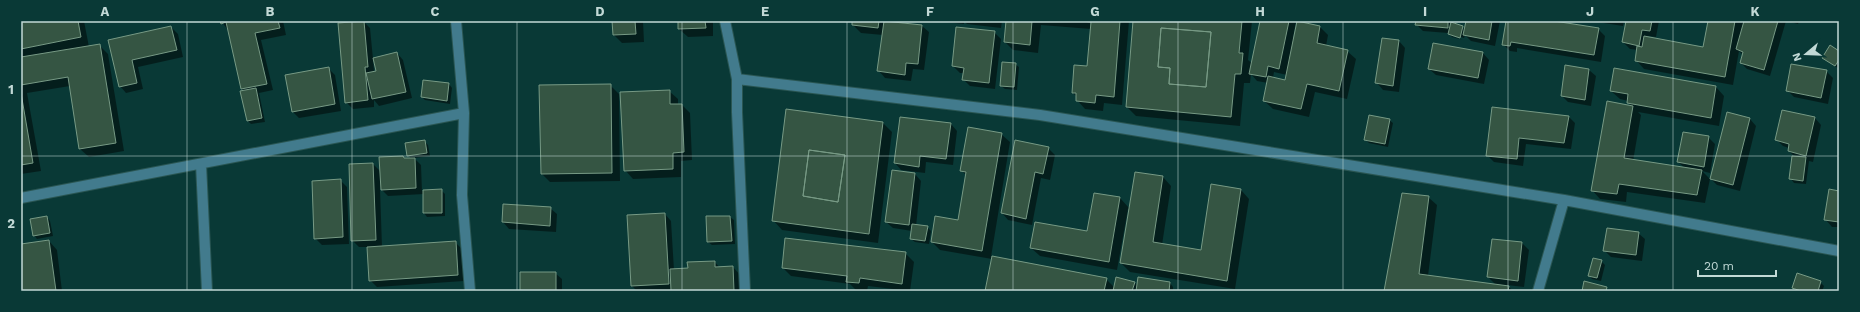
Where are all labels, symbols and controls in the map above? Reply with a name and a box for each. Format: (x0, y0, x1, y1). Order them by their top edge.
text: A (101, 4, 110, 19)
text: B (266, 4, 275, 19)
text: C (431, 4, 440, 19)
text: D (595, 4, 605, 19)
text: E (761, 4, 769, 19)
text: F (926, 4, 934, 19)
text: G (1090, 4, 1100, 19)
text: H (1255, 4, 1265, 19)
text: I (1423, 4, 1427, 19)
text: J (1586, 4, 1594, 19)
text: K (1750, 4, 1760, 19)
north arrow (1786, 34, 1826, 74)
text: N (1790, 51, 1804, 63)
text: 1 (8, 82, 14, 97)
text: 2 (7, 216, 15, 231)
scale bar (1698, 252, 1776, 278)
text: 20 m (1704, 259, 1734, 273)

